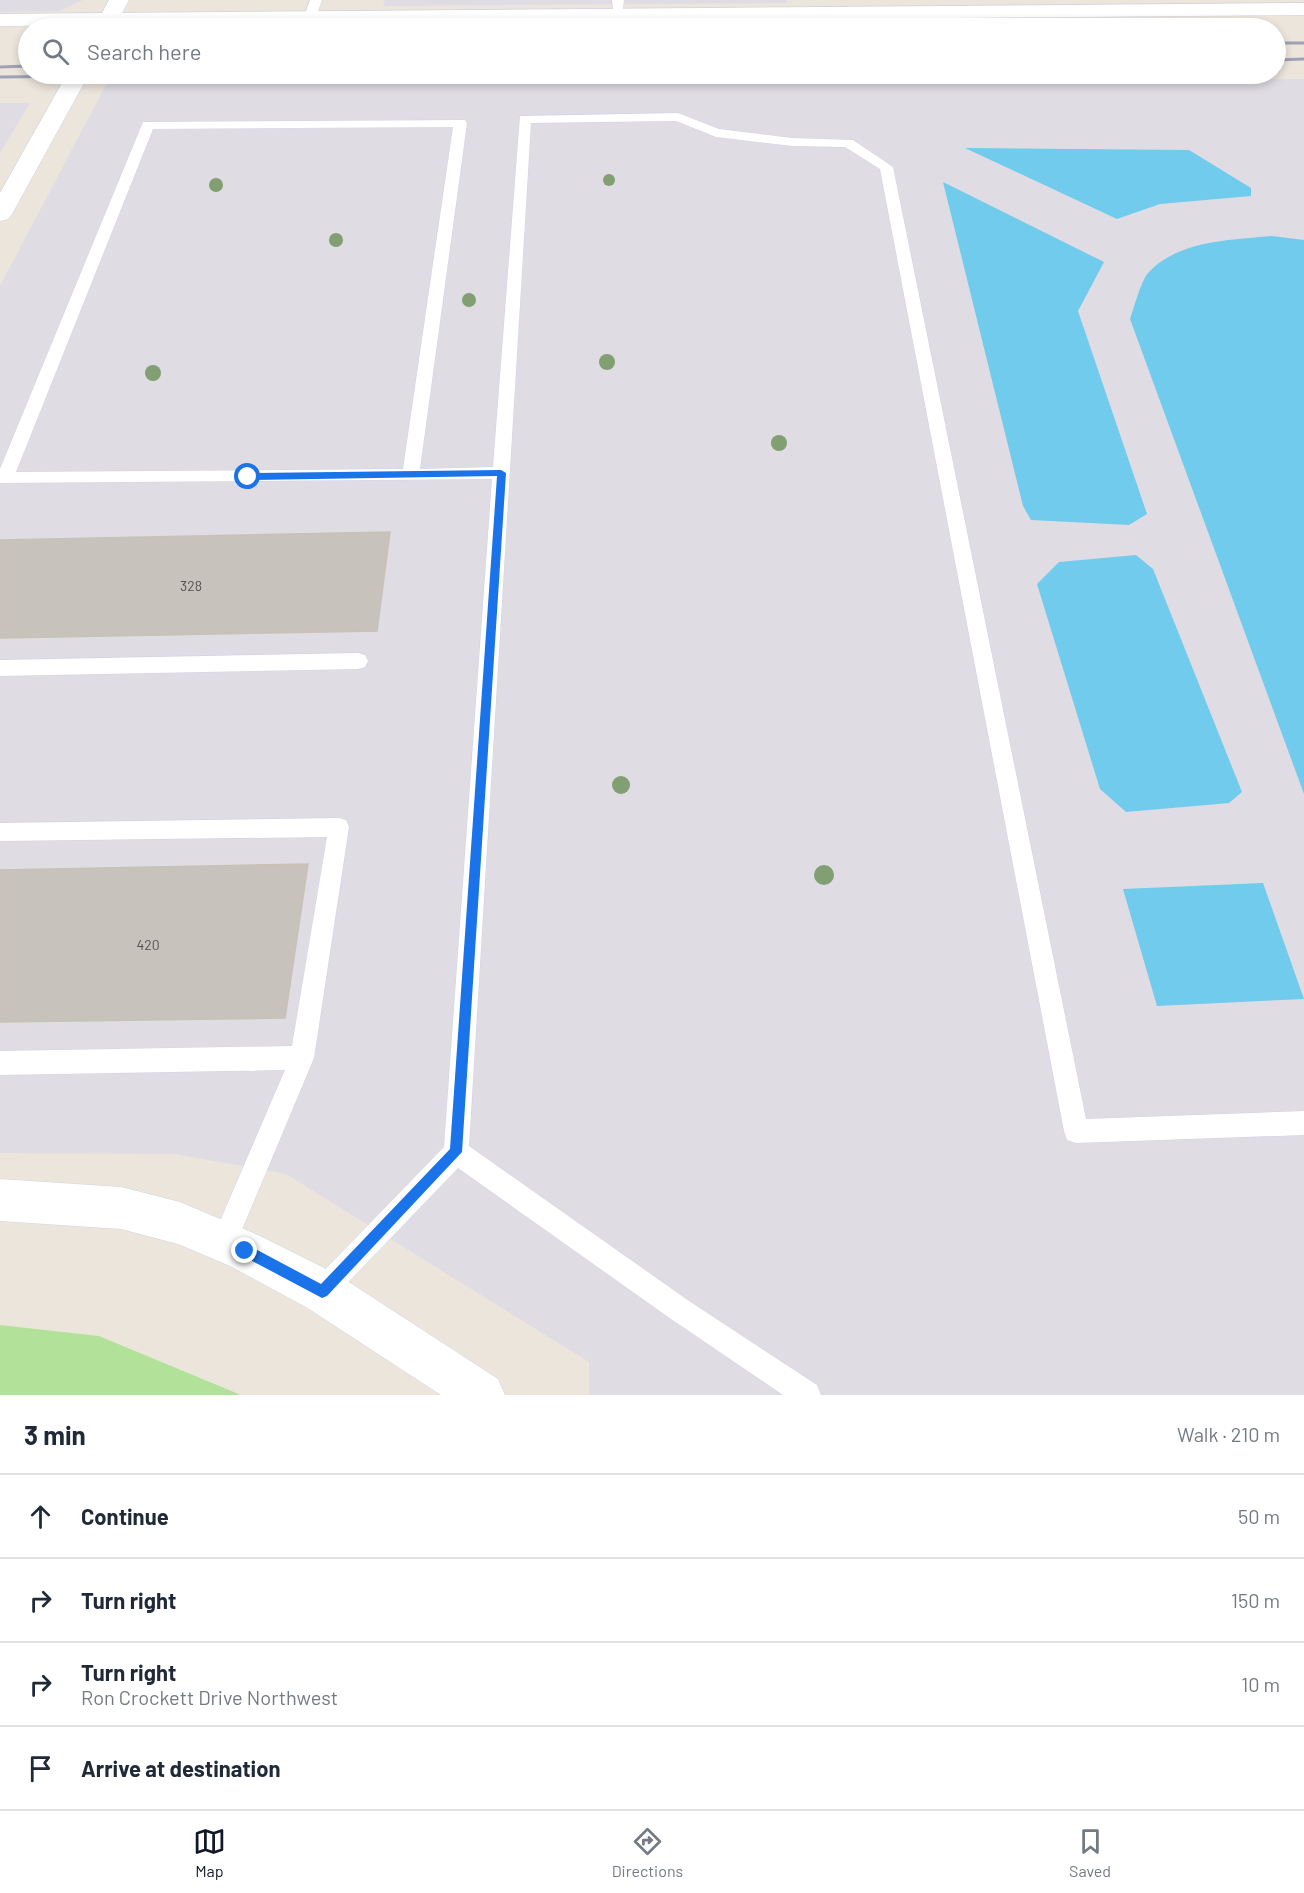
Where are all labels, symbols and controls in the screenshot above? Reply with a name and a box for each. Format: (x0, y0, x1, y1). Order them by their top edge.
search box (18, 18, 1286, 84)
icon: search (39, 35, 72, 68)
text: Search here (87, 38, 201, 64)
route start (234, 463, 260, 489)
house number: 328 (180, 577, 202, 594)
house number: 420 (136, 936, 160, 953)
route end (231, 1237, 257, 1263)
text: 3 min (24, 1419, 86, 1450)
text: Walk · 210 m (1177, 1422, 1280, 1446)
icon: ahead (24, 1500, 57, 1533)
text: Continue (81, 1503, 169, 1529)
text: 50 m (1238, 1504, 1280, 1528)
icon: right (24, 1584, 57, 1617)
text: Turn right (81, 1587, 176, 1613)
text: 150 m (1231, 1588, 1280, 1612)
text: Turn right (81, 1659, 176, 1685)
icon: right (24, 1668, 57, 1701)
text: 10 m (1241, 1672, 1280, 1696)
text: Ron Crockett Drive Northwest (81, 1685, 338, 1709)
icon: arrive (24, 1752, 57, 1785)
text: Arrive at destination (81, 1755, 280, 1781)
tab: Map (193, 1825, 226, 1880)
tab: Directions (612, 1825, 683, 1880)
tab: Saved (1069, 1825, 1111, 1880)

